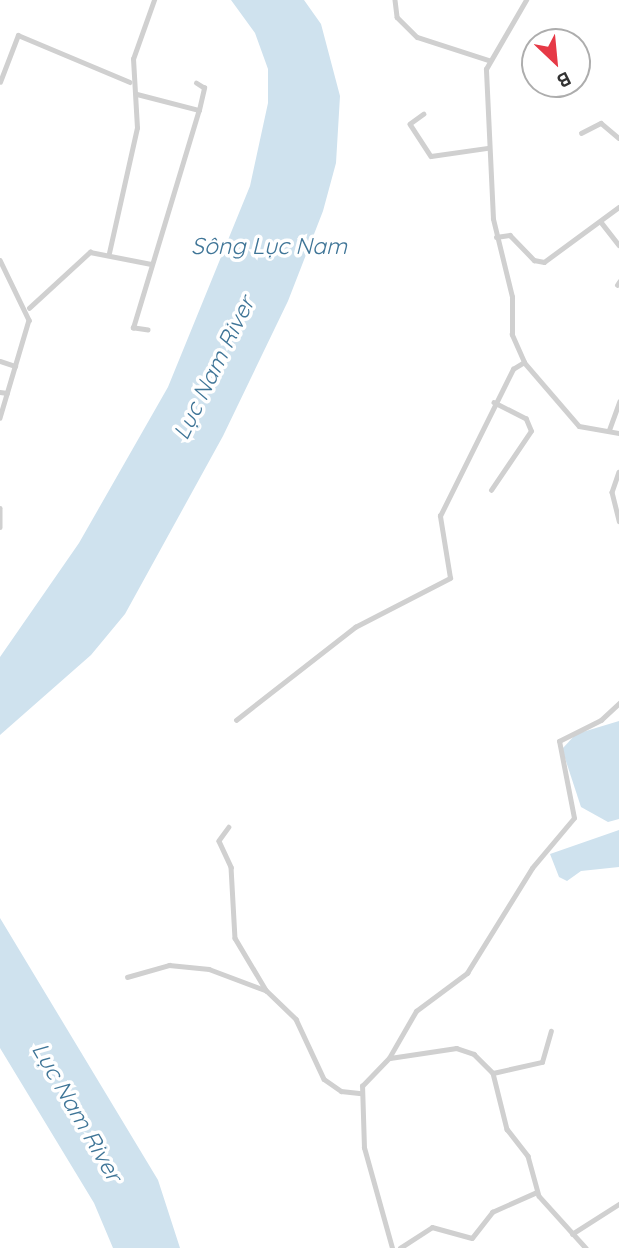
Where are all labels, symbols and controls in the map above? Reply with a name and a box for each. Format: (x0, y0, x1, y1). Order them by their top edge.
north arrow (521, 28, 591, 98)
text: B (553, 67, 575, 94)
water label: Sông Lục Nam (191, 232, 347, 260)
water label: Lục Nam River (167, 292, 261, 444)
water label: Lục Nam River (26, 1038, 128, 1186)

